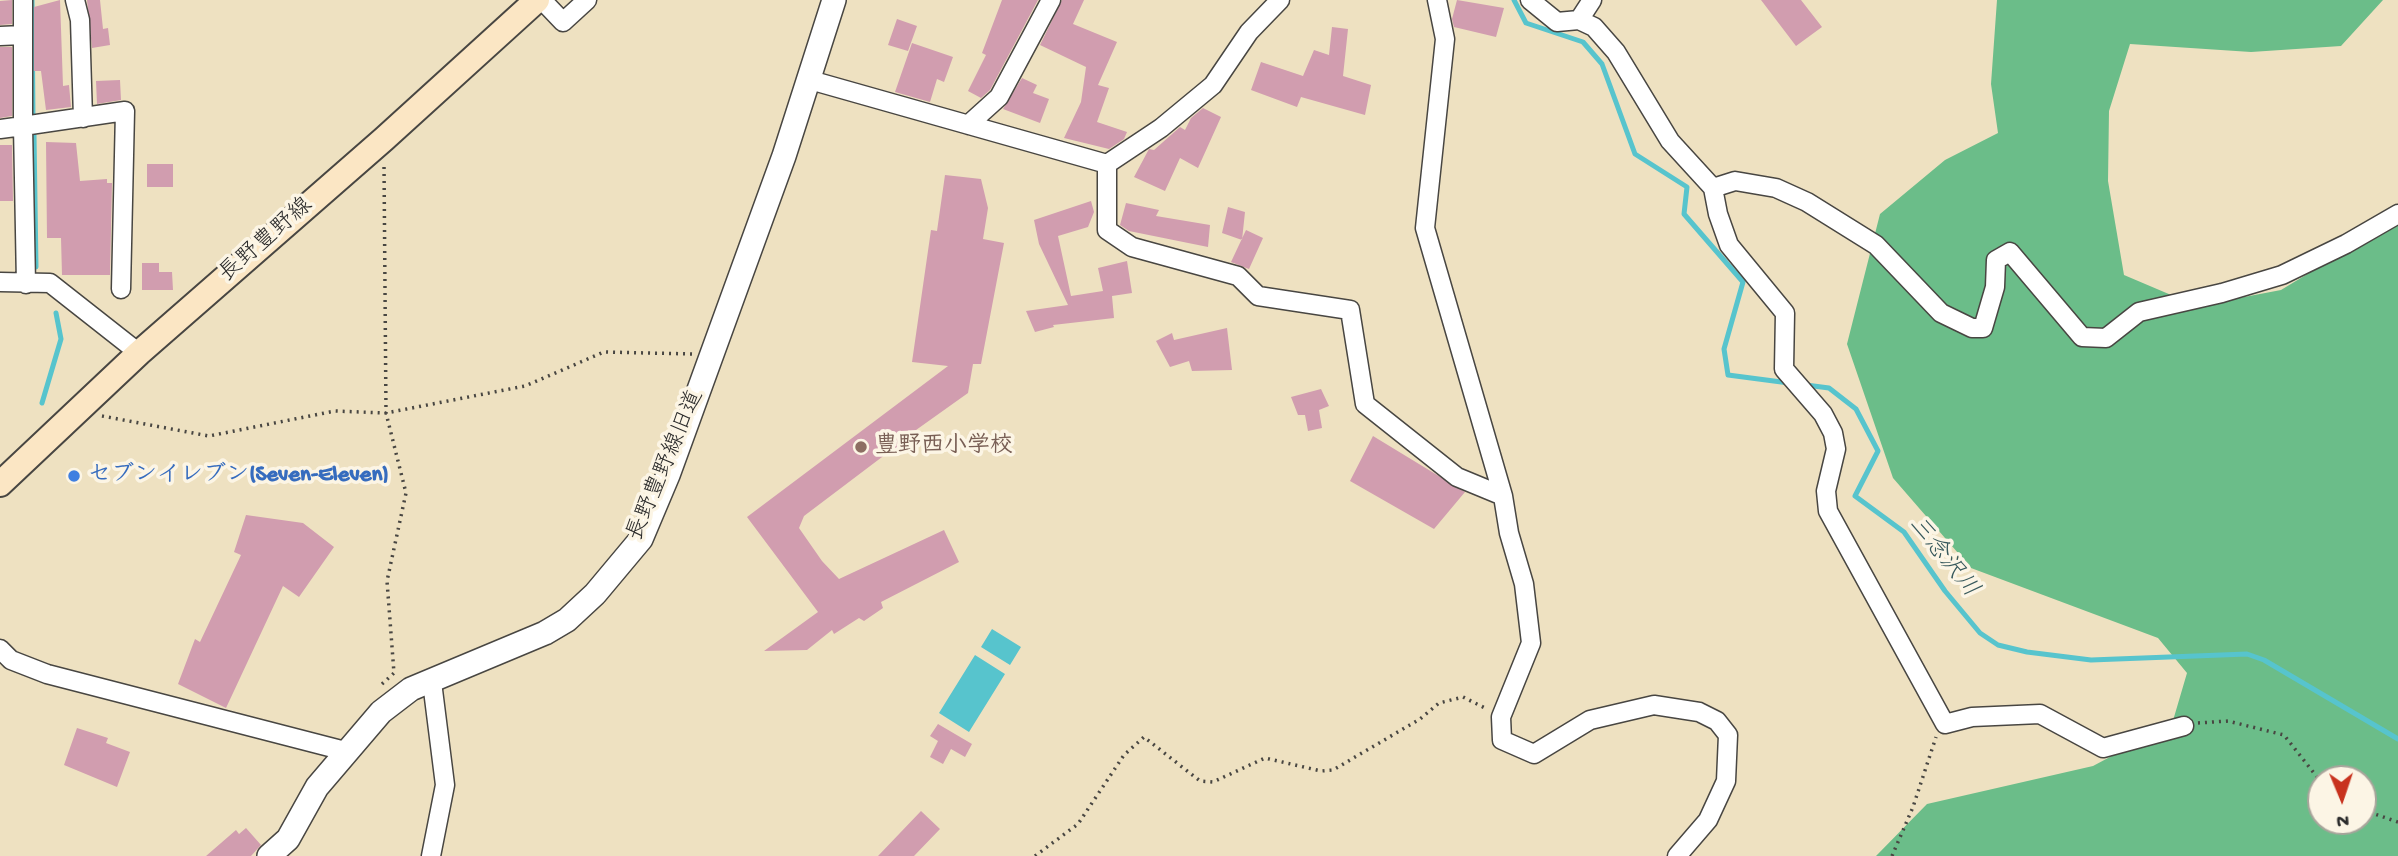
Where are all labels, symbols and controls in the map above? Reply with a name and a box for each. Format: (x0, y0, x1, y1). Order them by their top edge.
street label: 長野豊野線 (215, 193, 319, 289)
street label: 長野豊野線旧道 (623, 387, 711, 545)
place label: 豊野西小学校 (875, 433, 1013, 461)
marker: 豊野西小学校 (853, 439, 869, 455)
place label: セブンイレブン(Seven-Eleven) (88, 462, 389, 490)
marker: セブンイレブン(Seven-Eleven) (66, 468, 82, 484)
water label: 三念沢川 (1901, 512, 1983, 604)
north arrow (2307, 765, 2377, 835)
text: N (2336, 808, 2349, 831)

